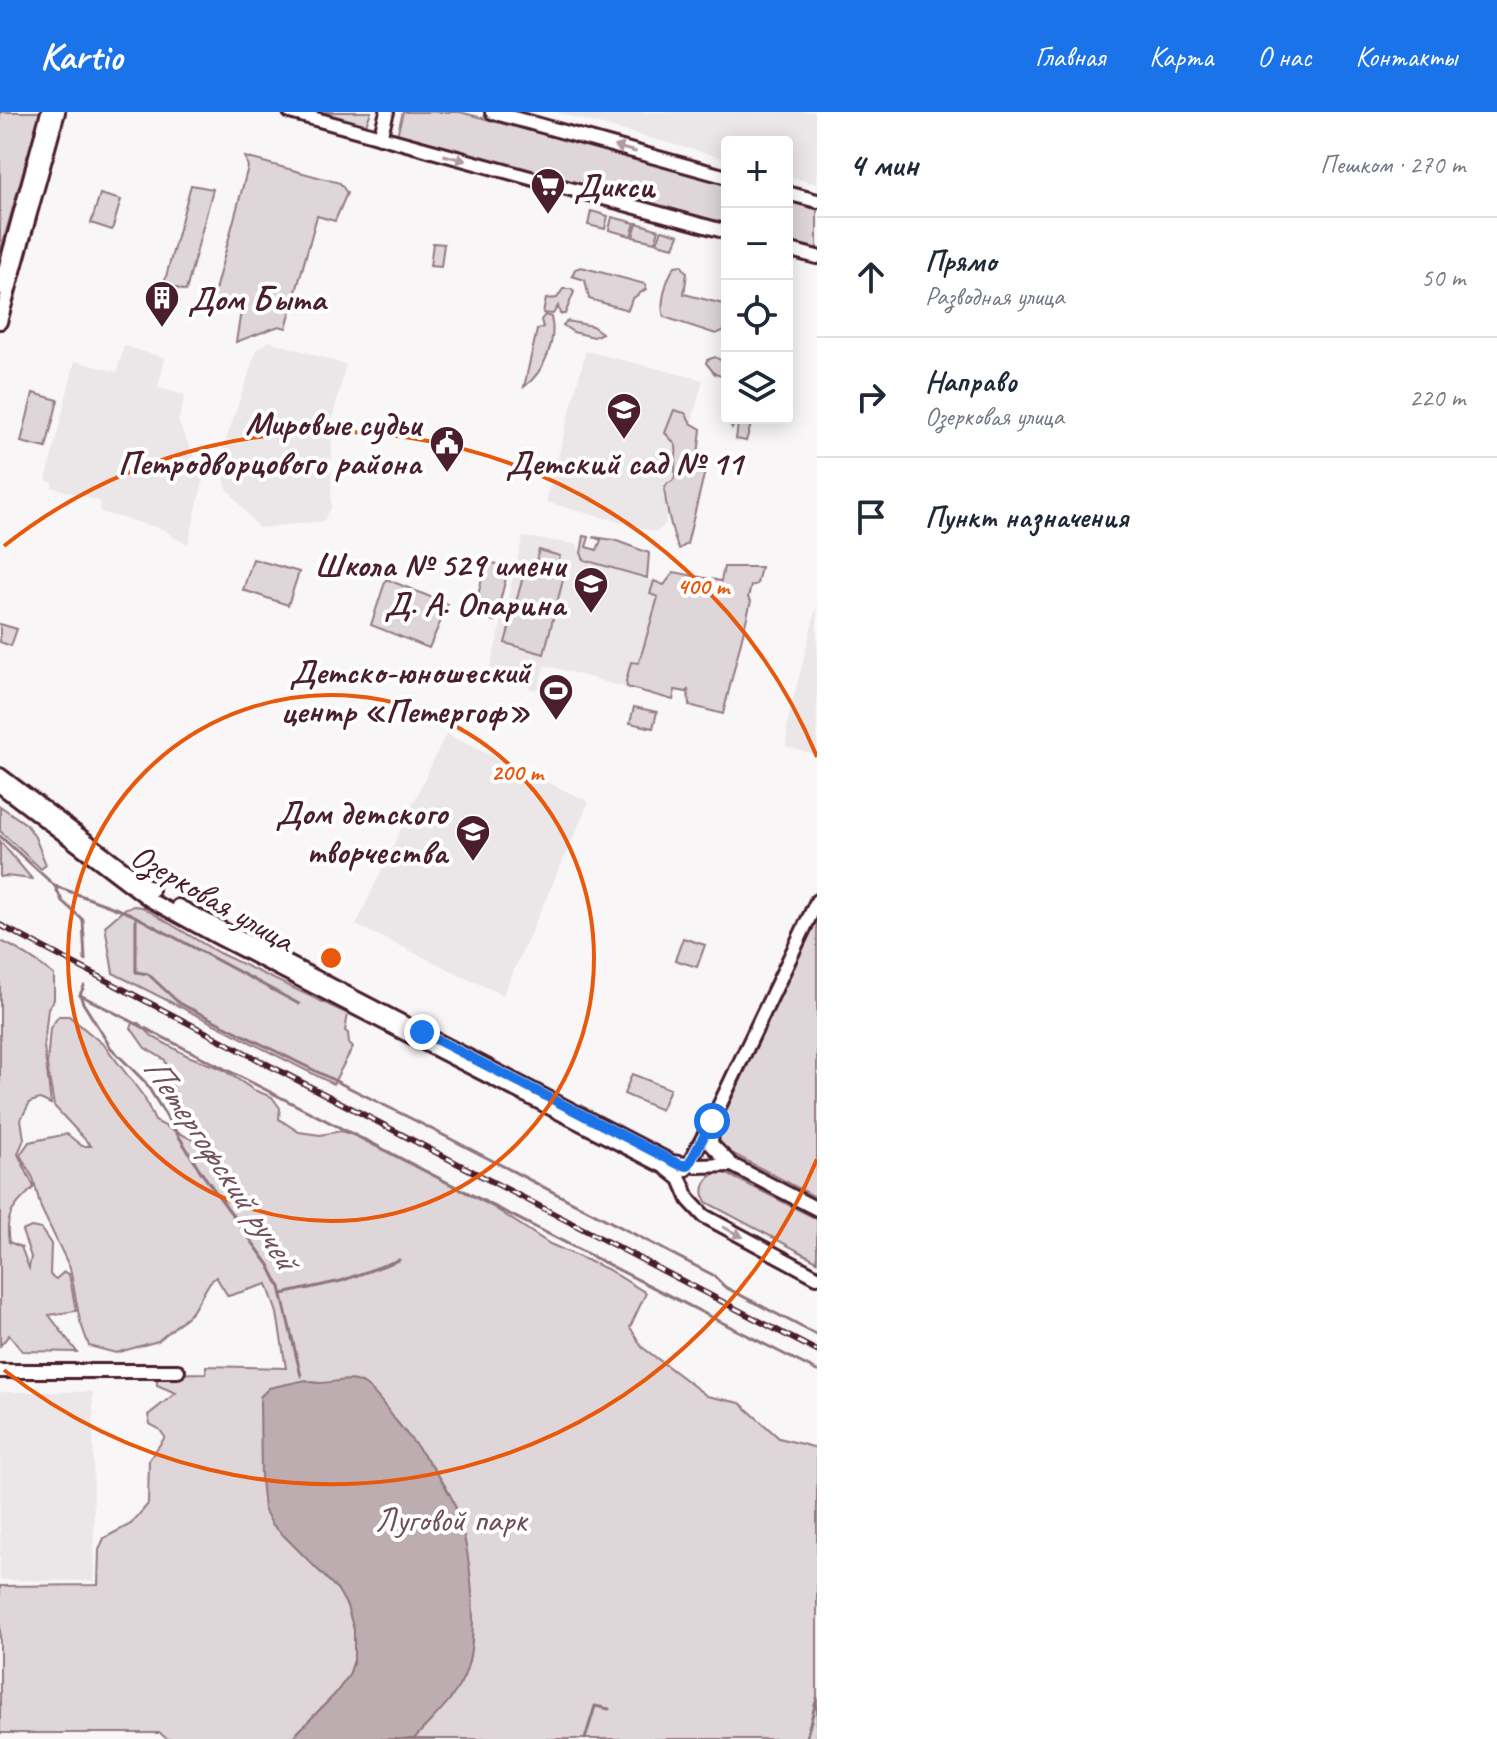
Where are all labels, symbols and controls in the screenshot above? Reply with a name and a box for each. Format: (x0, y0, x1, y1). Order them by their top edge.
text: Kartio (40, 33, 122, 80)
text: Главная (1035, 39, 1105, 74)
text: Карта (1149, 39, 1213, 74)
text: О нас (1257, 39, 1311, 74)
text: Контакты (1355, 39, 1457, 74)
map controls (721, 136, 793, 424)
button: + (721, 136, 793, 208)
one-way arrow (612, 142, 637, 154)
text: 4 мин (849, 143, 918, 186)
text: Пешком · 270 m (1320, 148, 1465, 181)
one-way arrow (443, 152, 468, 164)
place label: Дикси (574, 164, 656, 207)
supermarket icon: Дикси (529, 166, 567, 216)
button: − (721, 208, 793, 280)
text: Прямо (925, 242, 996, 280)
icon: ahead (849, 255, 893, 299)
text: 50 m (1421, 261, 1465, 294)
place label: Дом Быта (188, 277, 328, 320)
building icon: Дом Быта (143, 279, 181, 329)
button: locate (721, 280, 793, 352)
text: Разводная улица (925, 280, 1064, 313)
button: layers (721, 352, 793, 424)
text: Направо (925, 362, 1017, 400)
icon: right (849, 375, 893, 419)
text: 220 m (1409, 381, 1465, 414)
school or university icon: Детский сад № 11 (605, 391, 643, 441)
text: Озерковая улица (925, 400, 1064, 433)
place label: Мировые судьи Петродворцового района (118, 402, 424, 484)
public building icon: Мировые судьи Петродворцового района (428, 424, 466, 474)
place label: Детский сад № 11 (506, 441, 746, 484)
icon: arrive (849, 495, 893, 539)
text: Пункт назначения (925, 498, 1128, 536)
place label: Школа № 529 имени Д. А. Опарина (314, 543, 568, 625)
school or university icon: Школа № 529 имени Д. А. Опарина (572, 565, 610, 615)
text: 400 m (677, 571, 731, 601)
place label: Детско-юношеский центр «Петергоф» (281, 650, 533, 732)
sports icon: Детско-юношеский центр «Петергоф» (537, 672, 575, 722)
text: 200 m (491, 757, 545, 787)
place label: Дом детского творчества (276, 791, 450, 873)
school or university icon: Дом детского творчества (454, 813, 492, 863)
street label: Озерковая улица (123, 833, 304, 962)
centre of rings (317, 944, 345, 972)
route end (404, 1014, 440, 1050)
water label: Петергофский ручей (133, 1048, 313, 1283)
route start (694, 1103, 730, 1139)
one-way arrow (722, 1225, 745, 1239)
park label: Луговой парк (375, 1498, 529, 1541)

